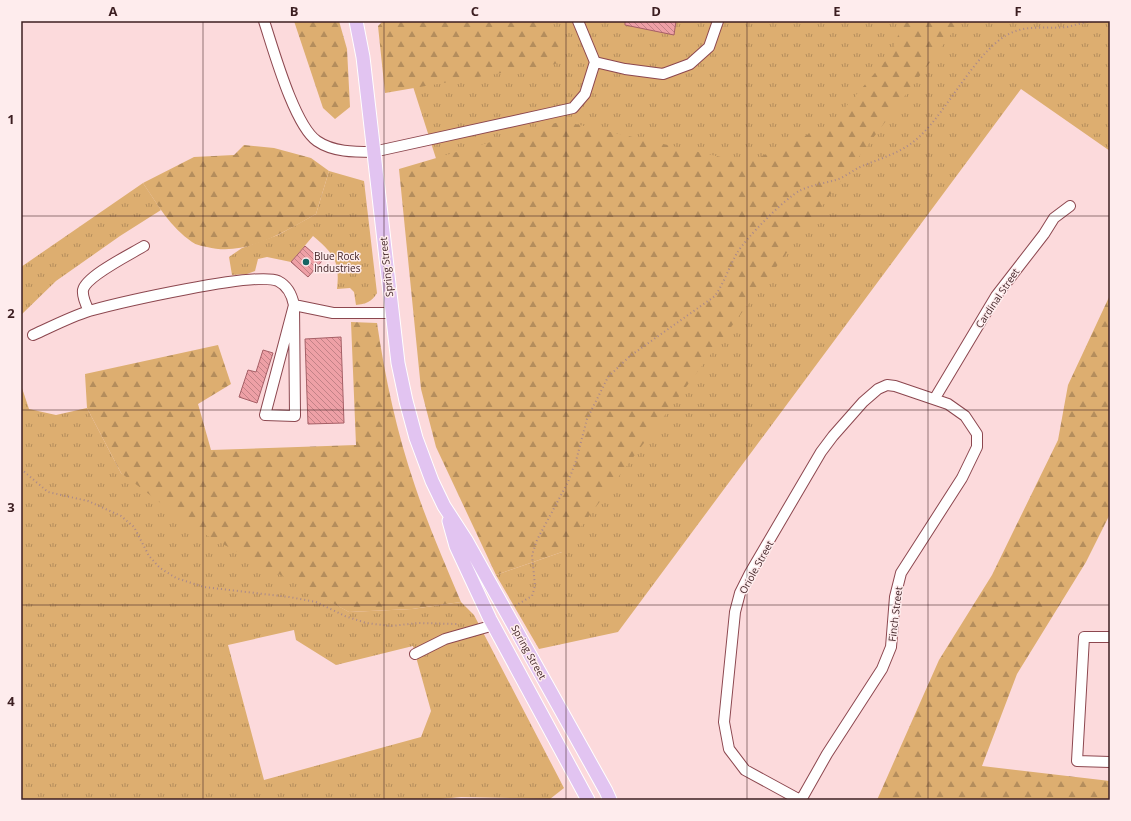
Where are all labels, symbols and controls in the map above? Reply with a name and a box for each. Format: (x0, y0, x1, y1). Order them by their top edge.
text: A (109, 2, 118, 20)
text: B (290, 2, 299, 20)
text: C (471, 2, 479, 20)
text: D (651, 2, 661, 20)
text: E (833, 2, 841, 20)
text: F (1014, 2, 1022, 20)
text: 1 (7, 110, 15, 128)
street label: Spring Street (376, 236, 396, 298)
place label: Blue Rock Industries (314, 249, 361, 275)
marker: Blue Rock Industries (301, 257, 311, 267)
street label: Cardinal Street (972, 265, 1022, 331)
text: 2 (7, 304, 15, 322)
text: 3 (7, 498, 15, 516)
street label: Oriole Street (736, 537, 777, 596)
street label: Finch Street (885, 585, 905, 642)
street label: Spring Street (508, 622, 550, 682)
text: 4 (7, 692, 15, 710)

